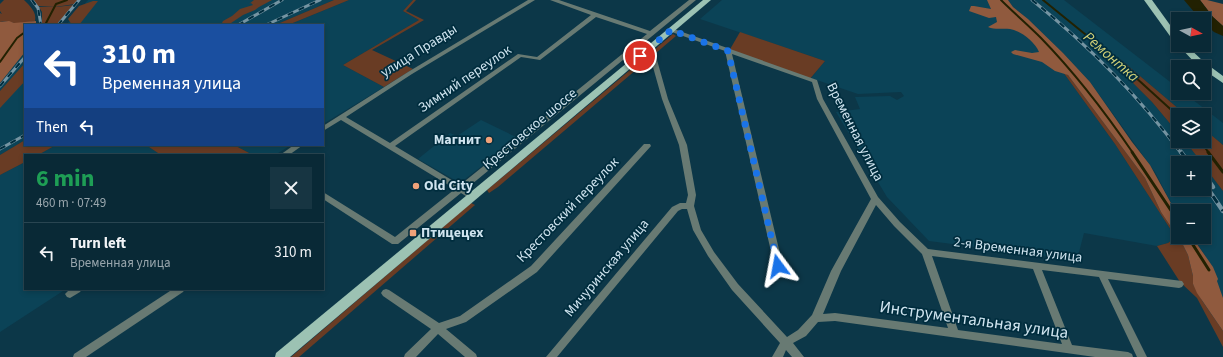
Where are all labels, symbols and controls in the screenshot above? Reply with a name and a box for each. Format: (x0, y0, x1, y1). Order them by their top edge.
north arrow (1171, 12, 1211, 52)
map controls (1171, 12, 1211, 244)
street label: улица Правды (377, 19, 461, 83)
water label: Ремонтка (1079, 27, 1143, 87)
text: 310 m (102, 34, 176, 74)
pin (623, 39, 657, 73)
icon: left (36, 40, 88, 92)
street label: Зимний переулок (414, 40, 516, 118)
icon: arrive (629, 45, 651, 67)
button: search (1171, 60, 1211, 100)
text: Временная улица (102, 71, 241, 96)
street label: Временная улица (822, 79, 888, 185)
street label: Крестовское шоссе (479, 84, 582, 174)
button: layers (1171, 108, 1211, 148)
icon: left (76, 116, 98, 138)
text: Then (36, 117, 68, 138)
place label: Магнит (434, 130, 481, 150)
marker: Магнит (484, 135, 494, 145)
street label: Крестовский переулок (512, 153, 624, 267)
button: + (1171, 156, 1211, 196)
text: 6 min (36, 161, 94, 196)
button: close (270, 167, 312, 209)
place label: Old City (424, 176, 474, 196)
marker: Old City (411, 181, 421, 191)
text: 460 m · 07:49 (36, 194, 106, 212)
button: − (1171, 204, 1211, 244)
street label: Мичуринская улица (560, 215, 654, 321)
place label: Птицецех (421, 223, 484, 243)
marker: Птицецех (408, 228, 418, 238)
street label: 2-я Временная улица (953, 232, 1083, 268)
text: Turn left (70, 233, 126, 254)
icon: left (36, 242, 58, 264)
text: 310 m (274, 242, 312, 263)
position arrow (757, 245, 799, 287)
text: Временная улица (70, 254, 171, 272)
street label: Инструментальная улица (878, 295, 1070, 345)

